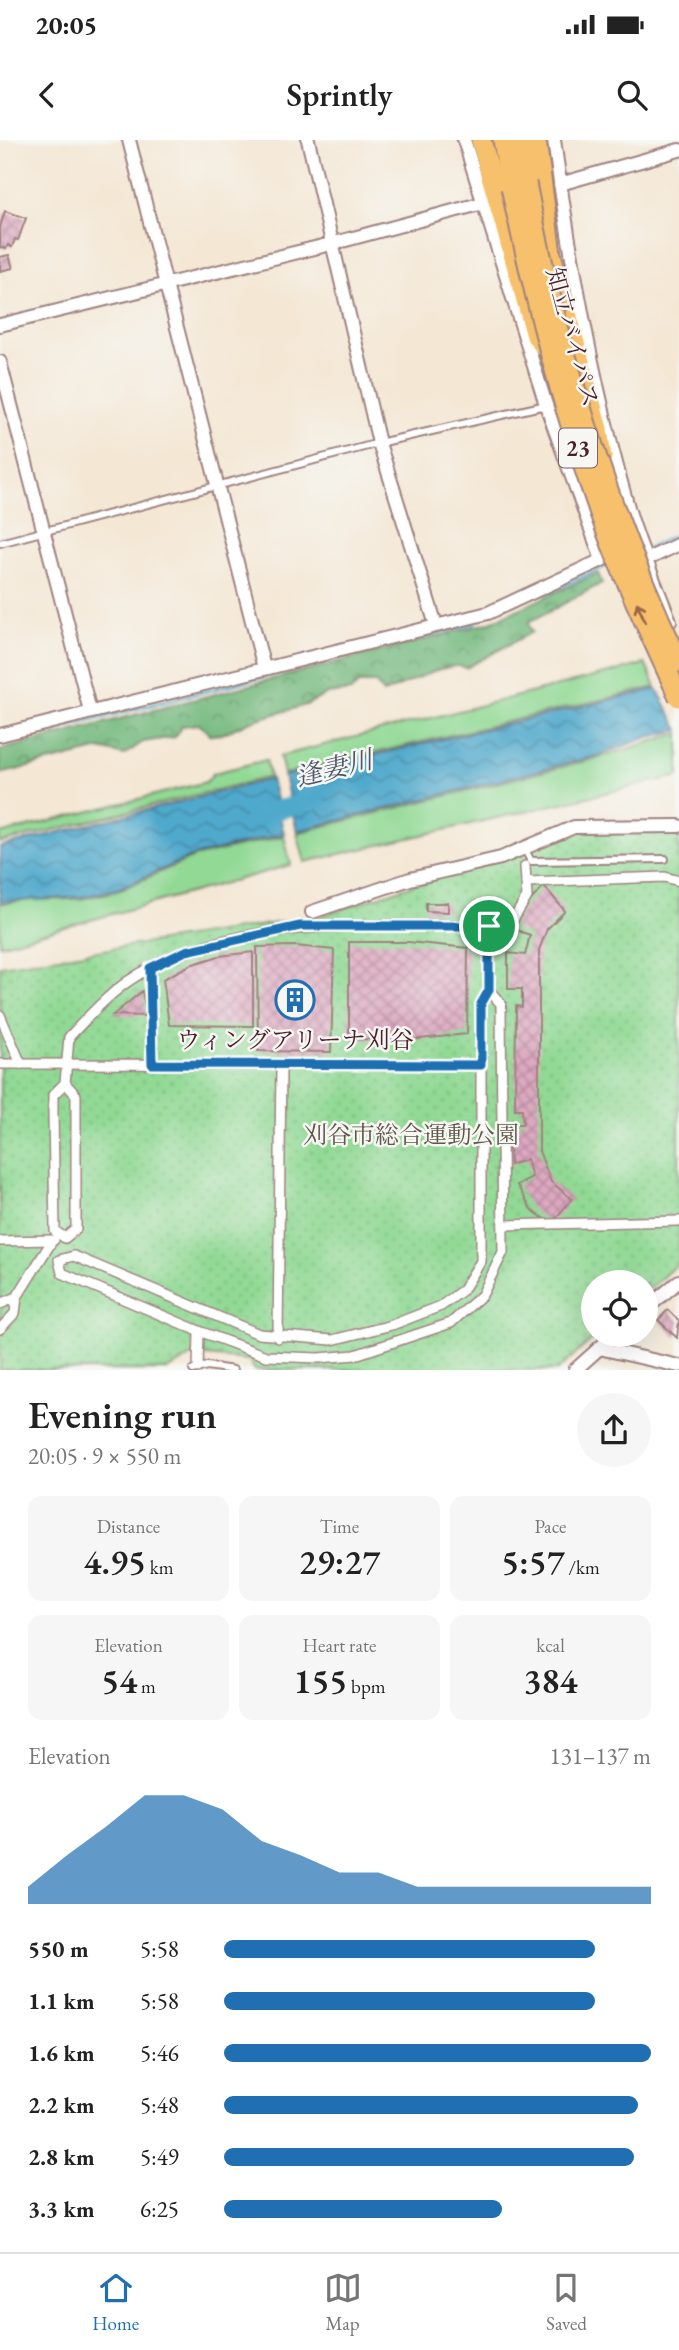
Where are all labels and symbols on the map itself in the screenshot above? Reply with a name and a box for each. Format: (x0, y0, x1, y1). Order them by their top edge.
street label: 知立バイパス (539, 264, 607, 410)
road number: 23 (559, 428, 597, 468)
one-way arrow (633, 602, 646, 624)
water label: 逢妻川 (292, 741, 379, 794)
pin (459, 896, 519, 956)
building icon: ウィングアリーナ刈谷 (274, 979, 316, 1021)
place label: ウィングアリーナ刈谷 (176, 1024, 414, 1055)
park label: 刈谷市総合運動公園 (303, 1119, 519, 1150)

